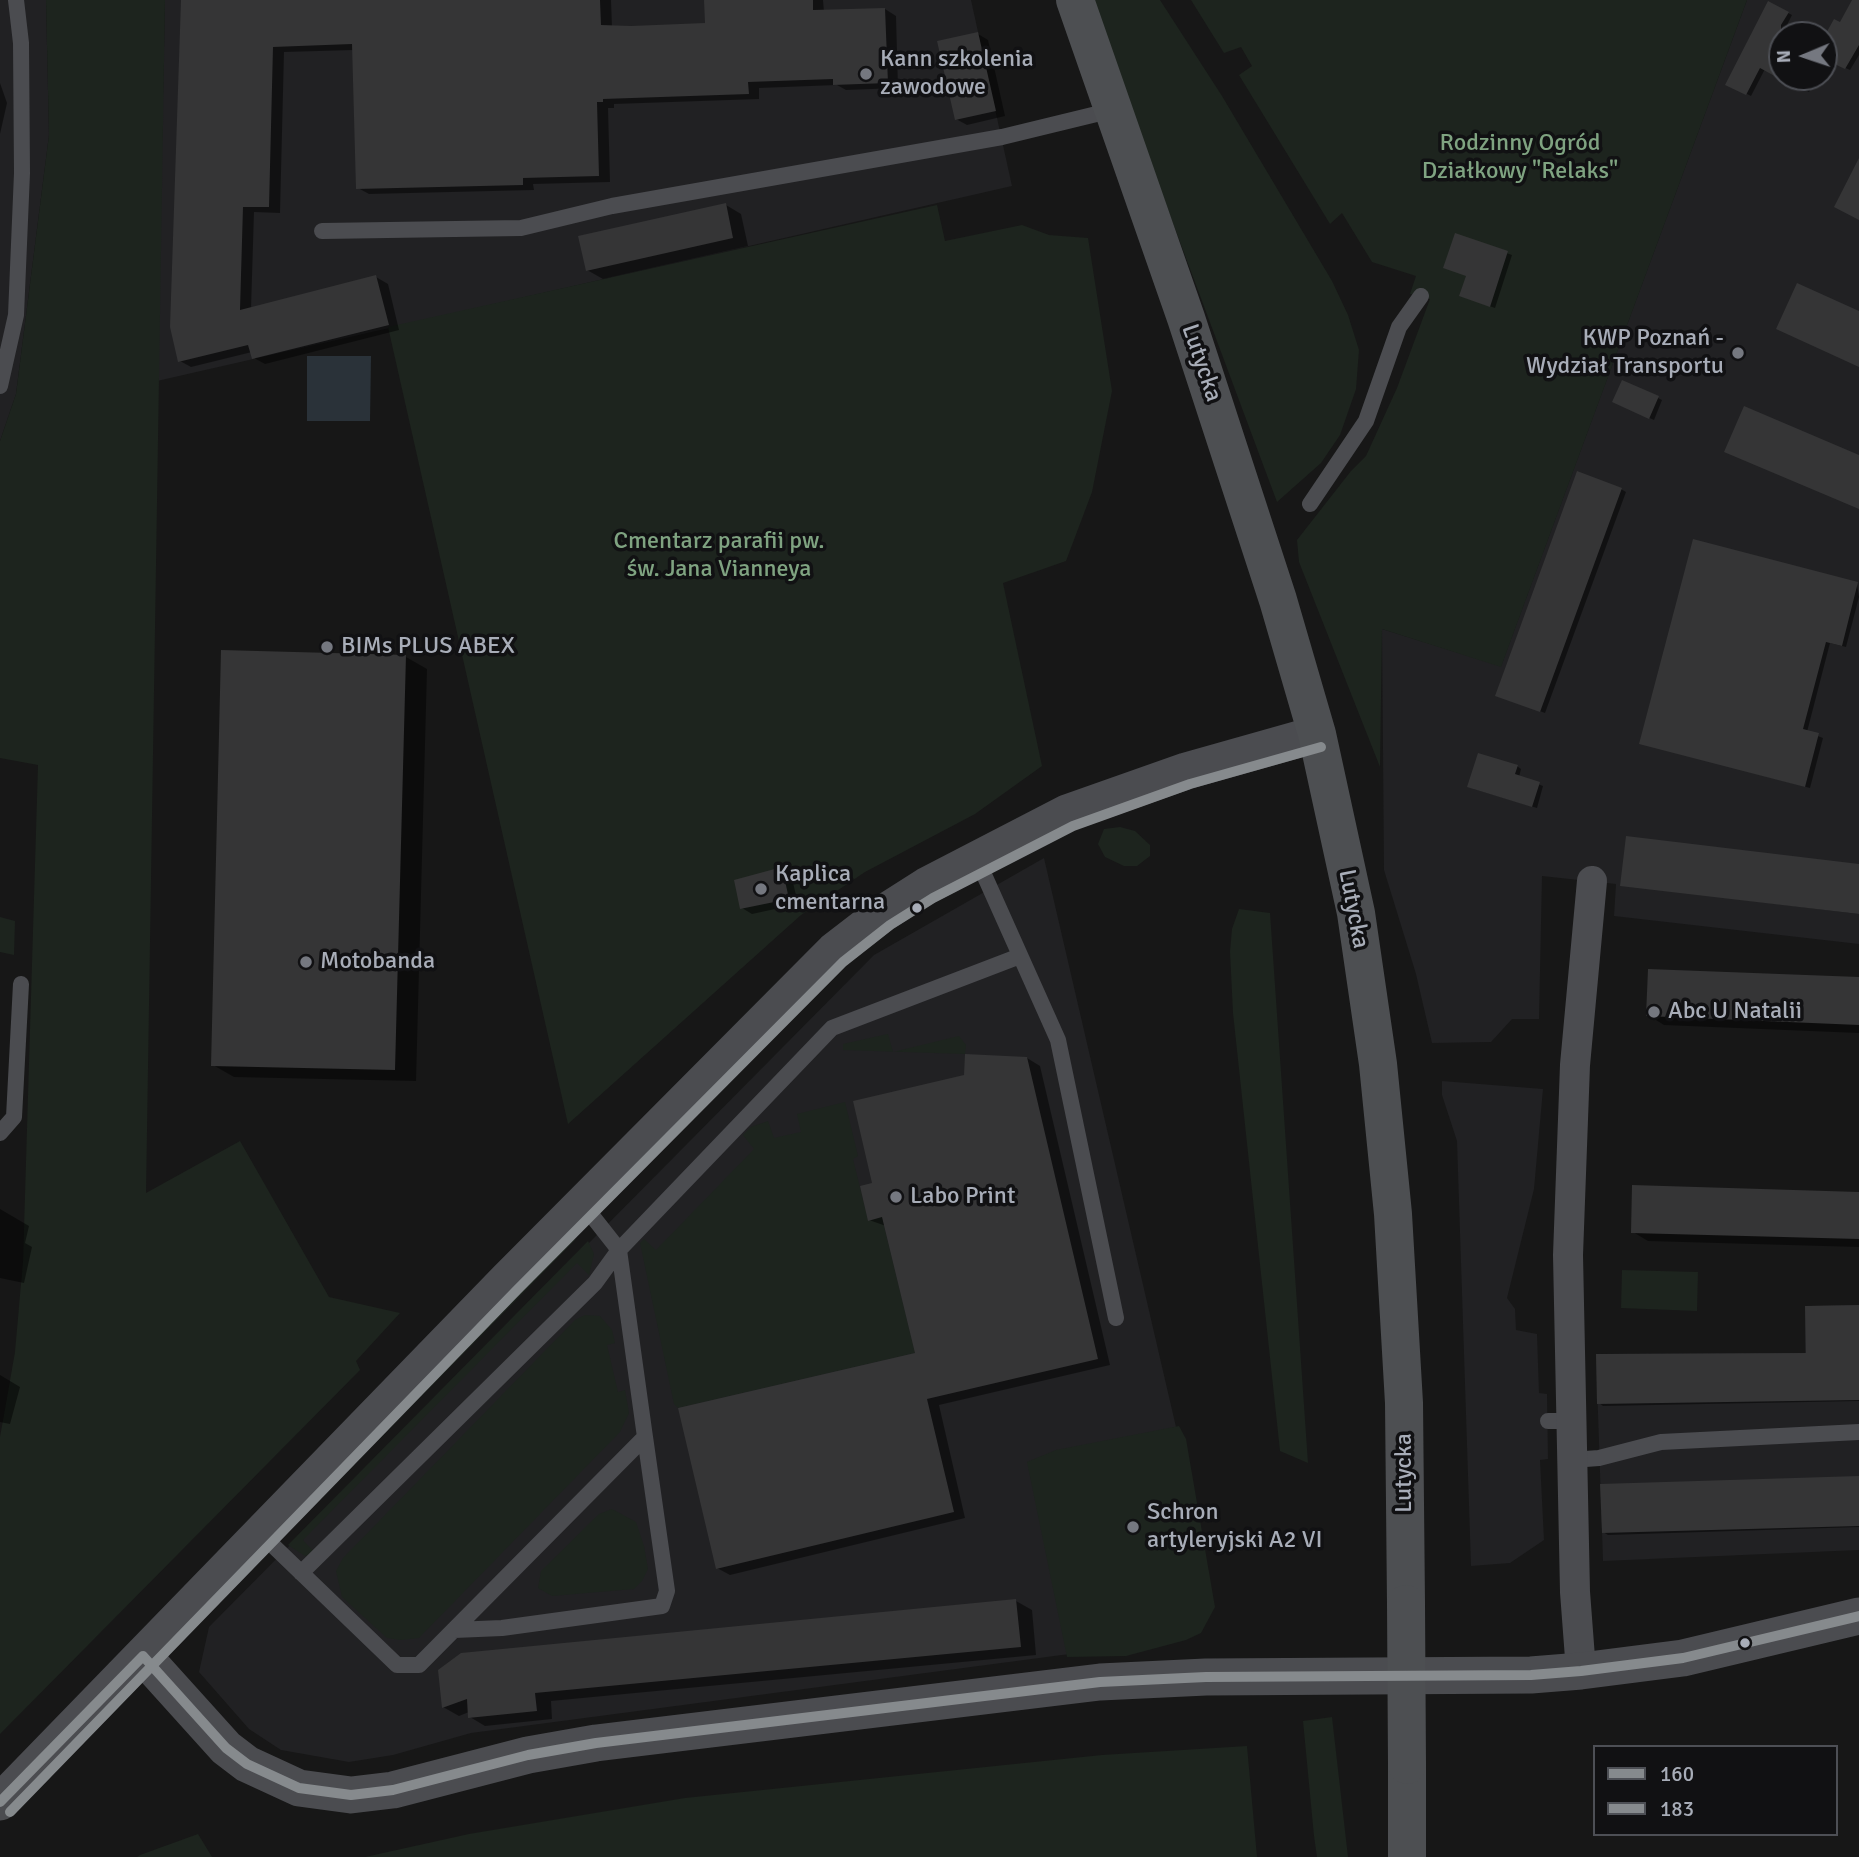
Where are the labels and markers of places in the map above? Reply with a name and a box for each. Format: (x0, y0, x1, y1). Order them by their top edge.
place label: Kann szkolenia zawodowe (880, 46, 1034, 102)
marker: Kann szkolenia zawodowe (858, 66, 874, 82)
place label: KWP Poznań - Wydział Transportu (1526, 325, 1724, 381)
marker: KWP Poznań - Wydział Transportu (1730, 345, 1746, 361)
place label: BIMs PLUS ABEX (341, 633, 515, 661)
marker: BIMs PLUS ABEX (319, 639, 335, 655)
place label: Kaplica cmentarna (775, 861, 885, 917)
marker: Kaplica cmentarna (753, 881, 769, 897)
unlabelled marker (910, 901, 924, 915)
place label: Motobanda (320, 948, 435, 976)
marker: Motobanda (298, 954, 314, 970)
place label: Abc U Natalii (1668, 998, 1802, 1026)
marker: Abc U Natalii (1646, 1004, 1662, 1020)
place label: Labo Print (910, 1183, 1015, 1211)
marker: Labo Print (888, 1189, 904, 1205)
place label: Schron artyleryjski A2 VI (1147, 1499, 1323, 1555)
marker: Schron artyleryjski A2 VI (1125, 1519, 1141, 1535)
unlabelled marker (1738, 1636, 1752, 1650)

